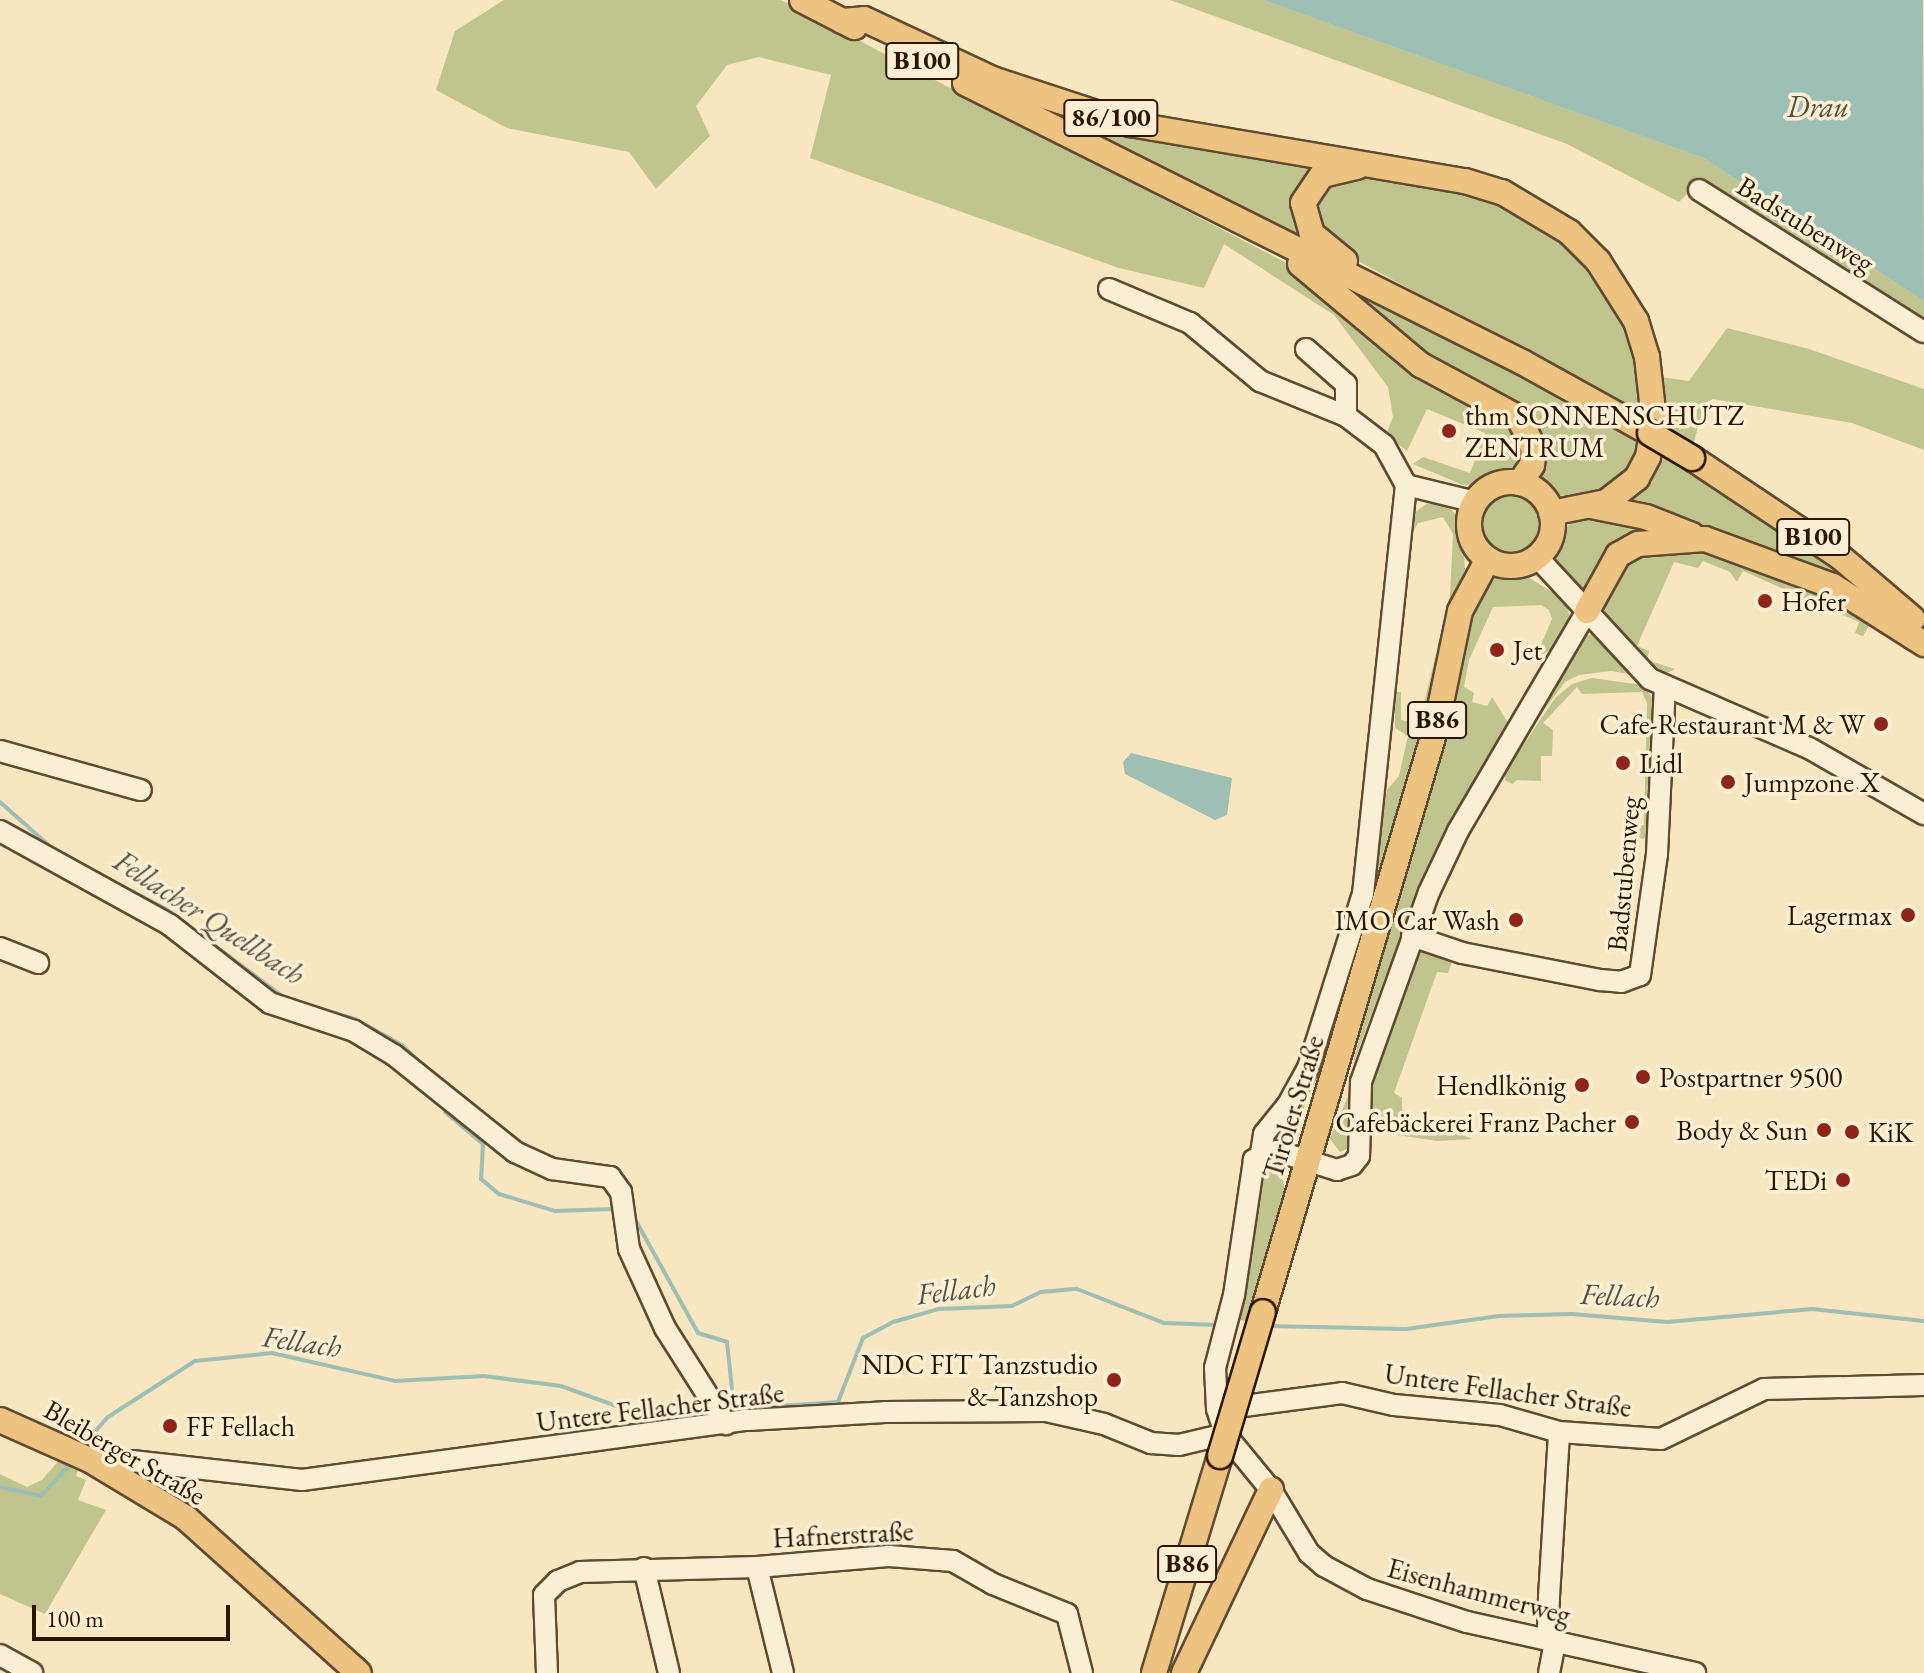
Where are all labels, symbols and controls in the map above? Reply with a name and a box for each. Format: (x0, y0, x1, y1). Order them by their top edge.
road number: B100 (884, 39, 960, 83)
water label: Drau (1787, 89, 1849, 125)
road number: 86/100 (1063, 96, 1159, 140)
street label: Badstubenweg (1731, 169, 1881, 279)
place label: thm SONNENSCHUTZ ZENTRUM (1465, 398, 1744, 464)
marker: thm SONNENSCHUTZ ZENTRUM (1440, 422, 1458, 440)
road number: B100 (1775, 515, 1851, 559)
place label: Hofer (1781, 584, 1846, 618)
marker: Hofer (1756, 592, 1774, 610)
place label: Jet (1513, 633, 1542, 667)
marker: Jet (1488, 641, 1506, 659)
road number: B86 (1407, 698, 1467, 742)
place label: Cafe-Restaurant M & W (1600, 707, 1865, 741)
marker: Cafe-Restaurant M & W (1872, 715, 1890, 733)
place label: Lidl (1639, 746, 1683, 780)
marker: Lidl (1614, 754, 1632, 772)
place label: Jumpzone X (1744, 765, 1880, 799)
marker: Jumpzone X (1719, 773, 1737, 791)
street label: Badstubenweg (1599, 795, 1647, 953)
water label: Fellacher Quellbach (107, 843, 311, 993)
place label: Lagermax (1787, 898, 1892, 932)
place label: IMO Car Wash (1335, 903, 1500, 937)
marker: Lagermax (1899, 906, 1917, 924)
marker: IMO Car Wash (1507, 911, 1525, 929)
street label: Tiroler Straße (1255, 1031, 1331, 1183)
place label: Postpartner 9500 (1659, 1060, 1842, 1094)
place label: Hendlkönig (1436, 1068, 1566, 1102)
marker: Postpartner 9500 (1634, 1068, 1652, 1086)
marker: Hendlkönig (1573, 1076, 1591, 1094)
place label: Cafebäckerei Franz Pacher (1335, 1105, 1616, 1139)
marker: Cafebäckerei Franz Pacher (1623, 1113, 1641, 1131)
place label: Body & Sun (1676, 1113, 1808, 1147)
place label: KiK (1868, 1115, 1913, 1149)
marker: Body & Sun (1815, 1121, 1833, 1139)
marker: KiK (1843, 1123, 1861, 1141)
place label: TEDi (1764, 1163, 1827, 1197)
marker: TEDi (1834, 1171, 1852, 1189)
water label: Fellach (914, 1267, 998, 1313)
water label: Fellach (1579, 1276, 1661, 1316)
water label: Fellach (260, 1319, 344, 1365)
place label: NDC FIT Tanzstudio & Tanzshop (861, 1347, 1098, 1413)
street label: Untere Fellacher Straße (1382, 1356, 1634, 1424)
marker: NDC FIT Tanzstudio & Tanzshop (1105, 1371, 1123, 1389)
street label: Untere Fellacher Straße (534, 1375, 786, 1439)
street label: Bleiberger Straße (38, 1392, 212, 1512)
place label: FF Fellach (186, 1409, 295, 1443)
marker: FF Fellach (161, 1417, 179, 1435)
street label: Hafnerstraße (772, 1514, 914, 1554)
road number: B86 (1157, 1542, 1217, 1586)
street label: Eisenhammerweg (1384, 1550, 1574, 1632)
scale bar (36, 1589, 234, 1639)
text: 100 m (46, 1603, 104, 1634)

